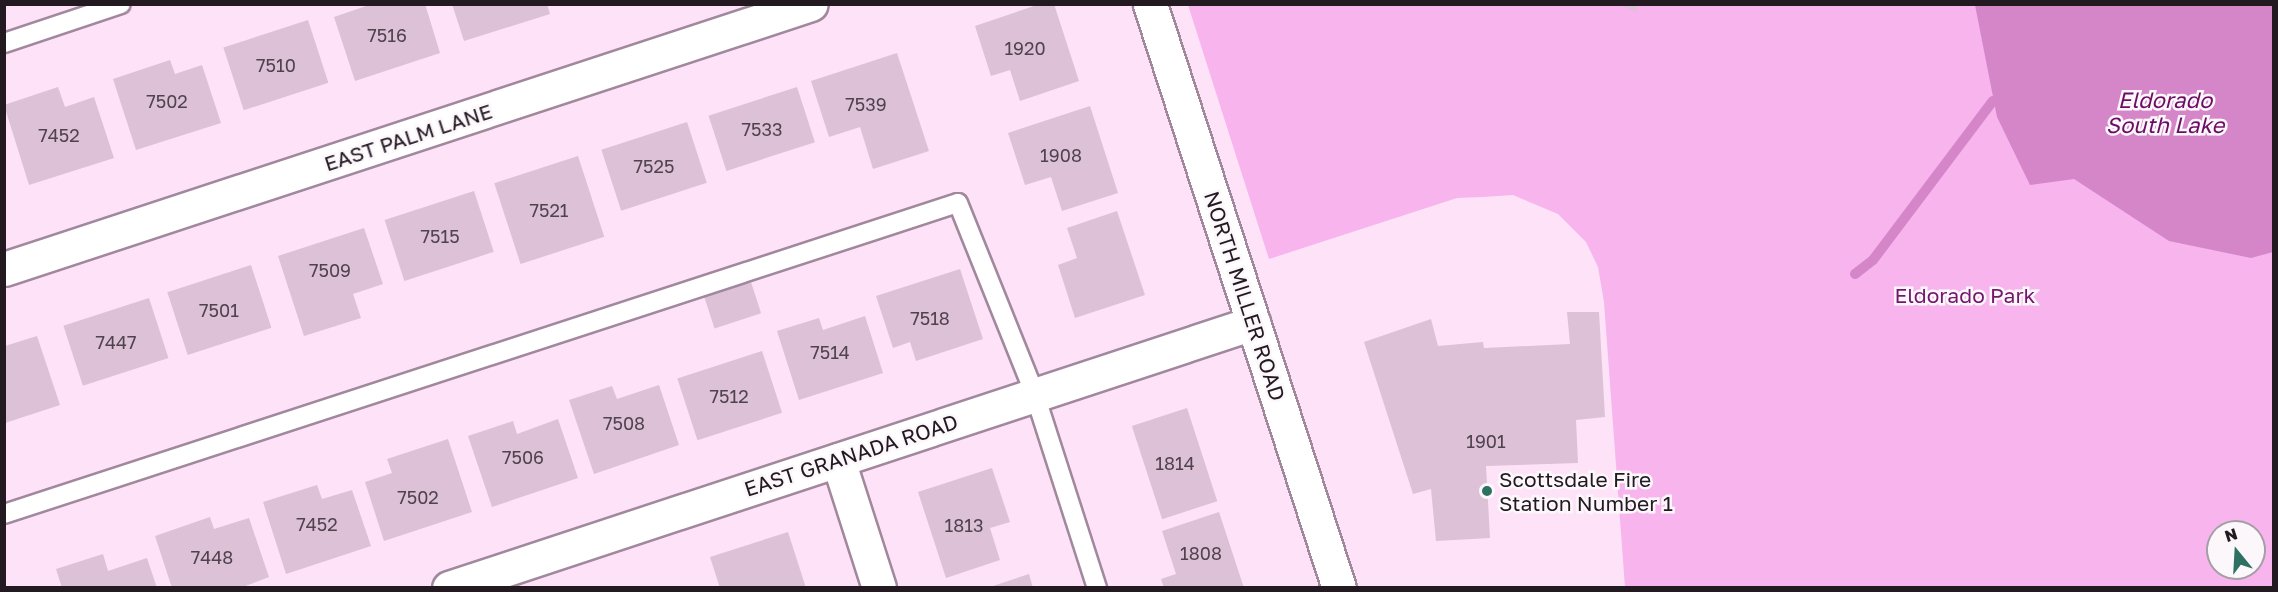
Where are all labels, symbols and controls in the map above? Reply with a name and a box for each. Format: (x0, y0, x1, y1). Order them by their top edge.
house number: 7516 (367, 24, 407, 46)
house number: 1920 (1004, 37, 1046, 59)
house number: 7510 (256, 54, 296, 76)
water label: Eldorado South Lake (2106, 86, 2224, 138)
house number: 7502 (146, 90, 188, 112)
house number: 7539 (845, 93, 887, 115)
street label: EAST PALM LANE (321, 98, 495, 176)
house number: 7533 (741, 118, 783, 140)
house number: 7452 (38, 124, 80, 146)
house number: 1908 (1040, 144, 1082, 166)
house number: 7525 (634, 155, 674, 177)
street label: NORTH MILLER ROAD (1199, 188, 1291, 404)
house number: 7521 (529, 199, 569, 221)
house number: 7515 (420, 225, 460, 247)
house number: 7509 (309, 259, 351, 281)
park label: Eldorado Park (1895, 282, 2035, 308)
house number: 7501 (199, 299, 239, 321)
house number: 7518 (910, 307, 950, 329)
house number: 7447 (95, 331, 137, 353)
house number: 7514 (810, 341, 850, 363)
house number: 7512 (709, 385, 749, 407)
street label: EAST GRANADA ROAD (741, 409, 961, 501)
house number: 7508 (603, 412, 645, 434)
house number: 1901 (1466, 430, 1506, 452)
house number: 7506 (502, 446, 544, 468)
house number: 1814 (1155, 452, 1195, 474)
place label: Scottsdale Fire Station Number 1 (1499, 466, 1673, 516)
marker: Scottsdale Fire Station Number 1 (1480, 484, 1494, 498)
house number: 7502 (397, 486, 439, 508)
house number: 7452 (296, 513, 338, 535)
house number: 1813 (945, 514, 983, 536)
north arrow (2206, 520, 2266, 580)
text: N (2222, 523, 2240, 546)
house number: 1808 (1180, 542, 1222, 564)
house number: 7448 (191, 546, 233, 568)

